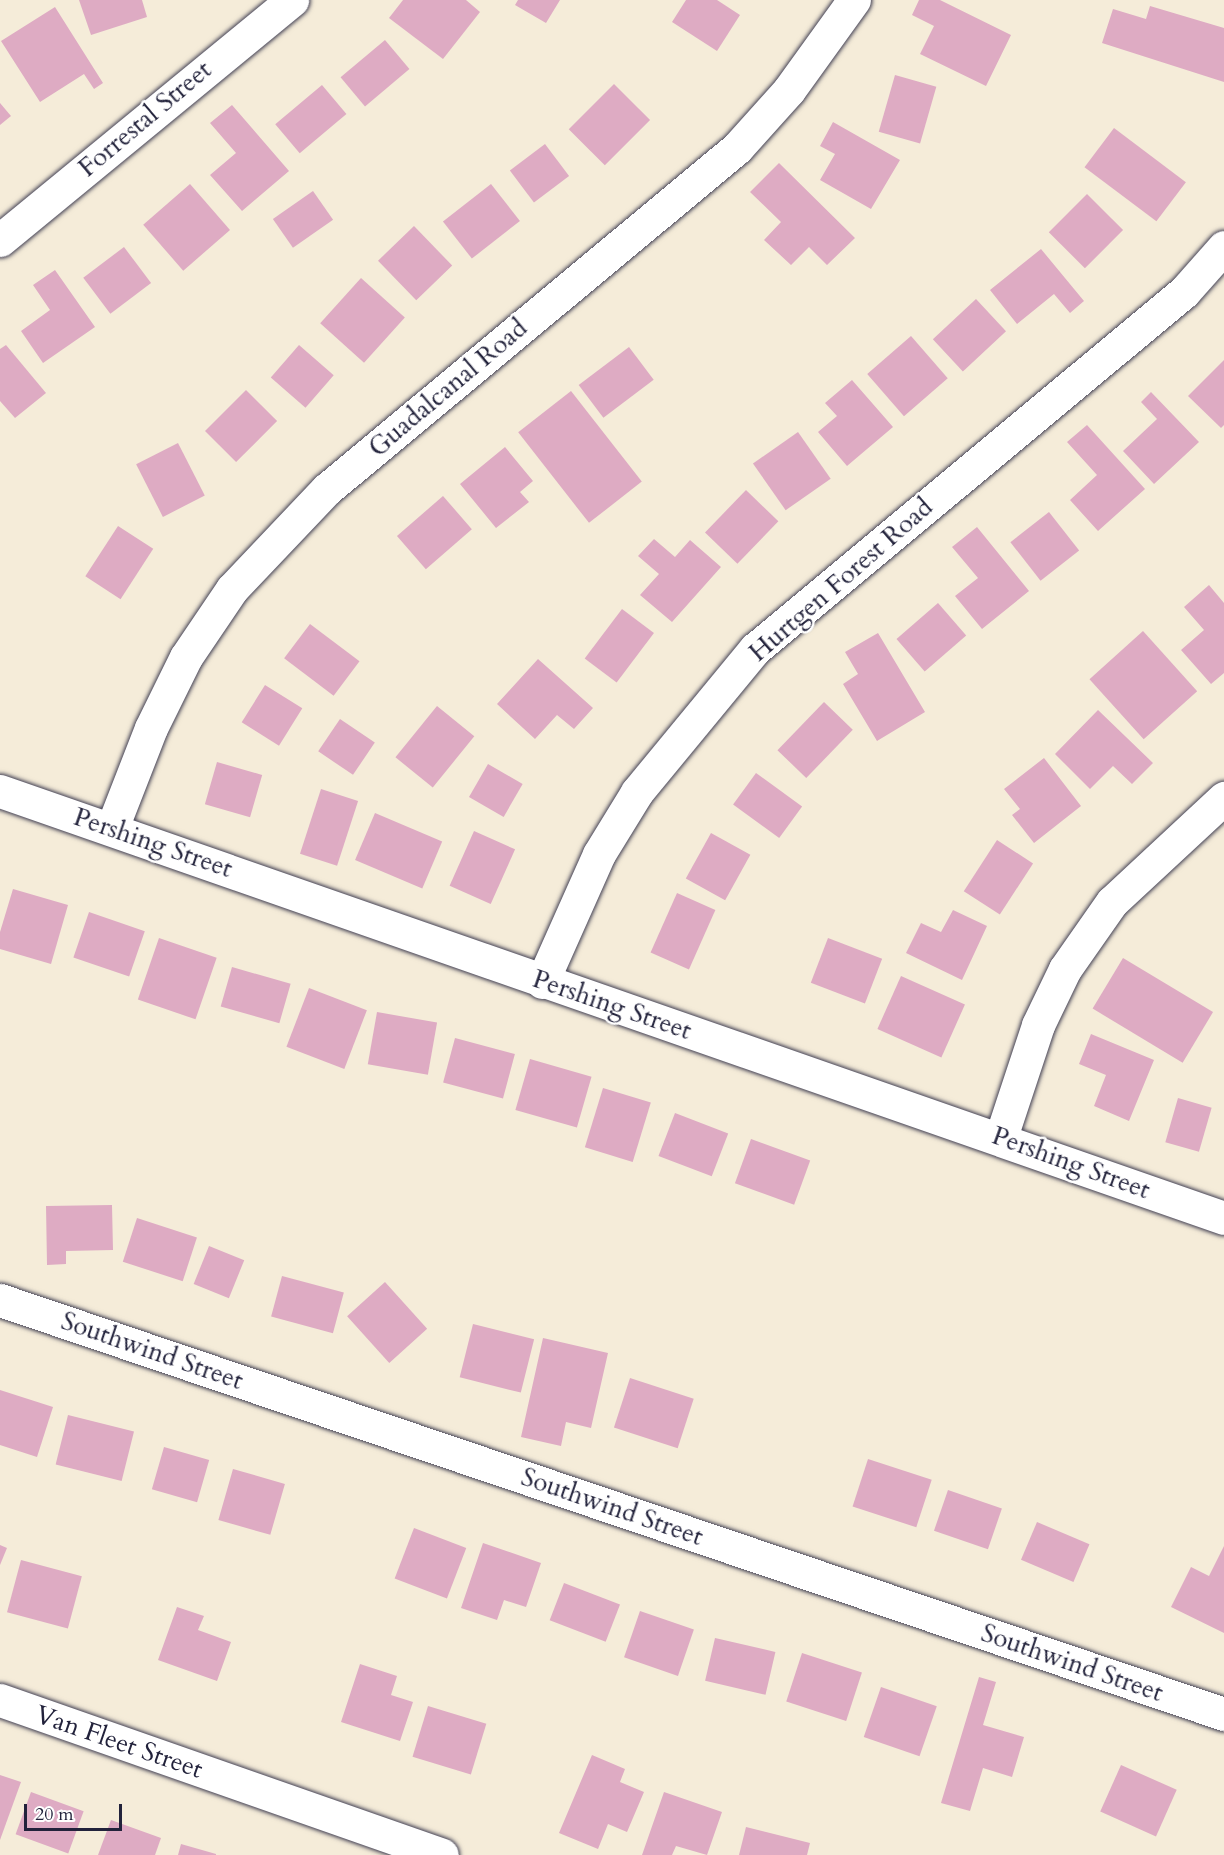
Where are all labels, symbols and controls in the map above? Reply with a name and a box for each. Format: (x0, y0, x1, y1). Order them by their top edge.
street label: Forrestal Street (72, 54, 218, 184)
street label: Guadalcanal Road (362, 313, 534, 463)
street label: Hurtgen Forest Road (743, 492, 939, 668)
street label: Pershing Street (70, 801, 236, 885)
street label: Pershing Street (529, 963, 695, 1047)
street label: Pershing Street (988, 1120, 1154, 1206)
street label: Southwind Street (57, 1305, 247, 1397)
street label: Southwind Street (517, 1461, 707, 1553)
street label: Southwind Street (977, 1617, 1167, 1709)
street label: Van Fleet Street (31, 1699, 207, 1785)
scale bar (27, 1792, 124, 1830)
text: 20 m (35, 1802, 74, 1827)

